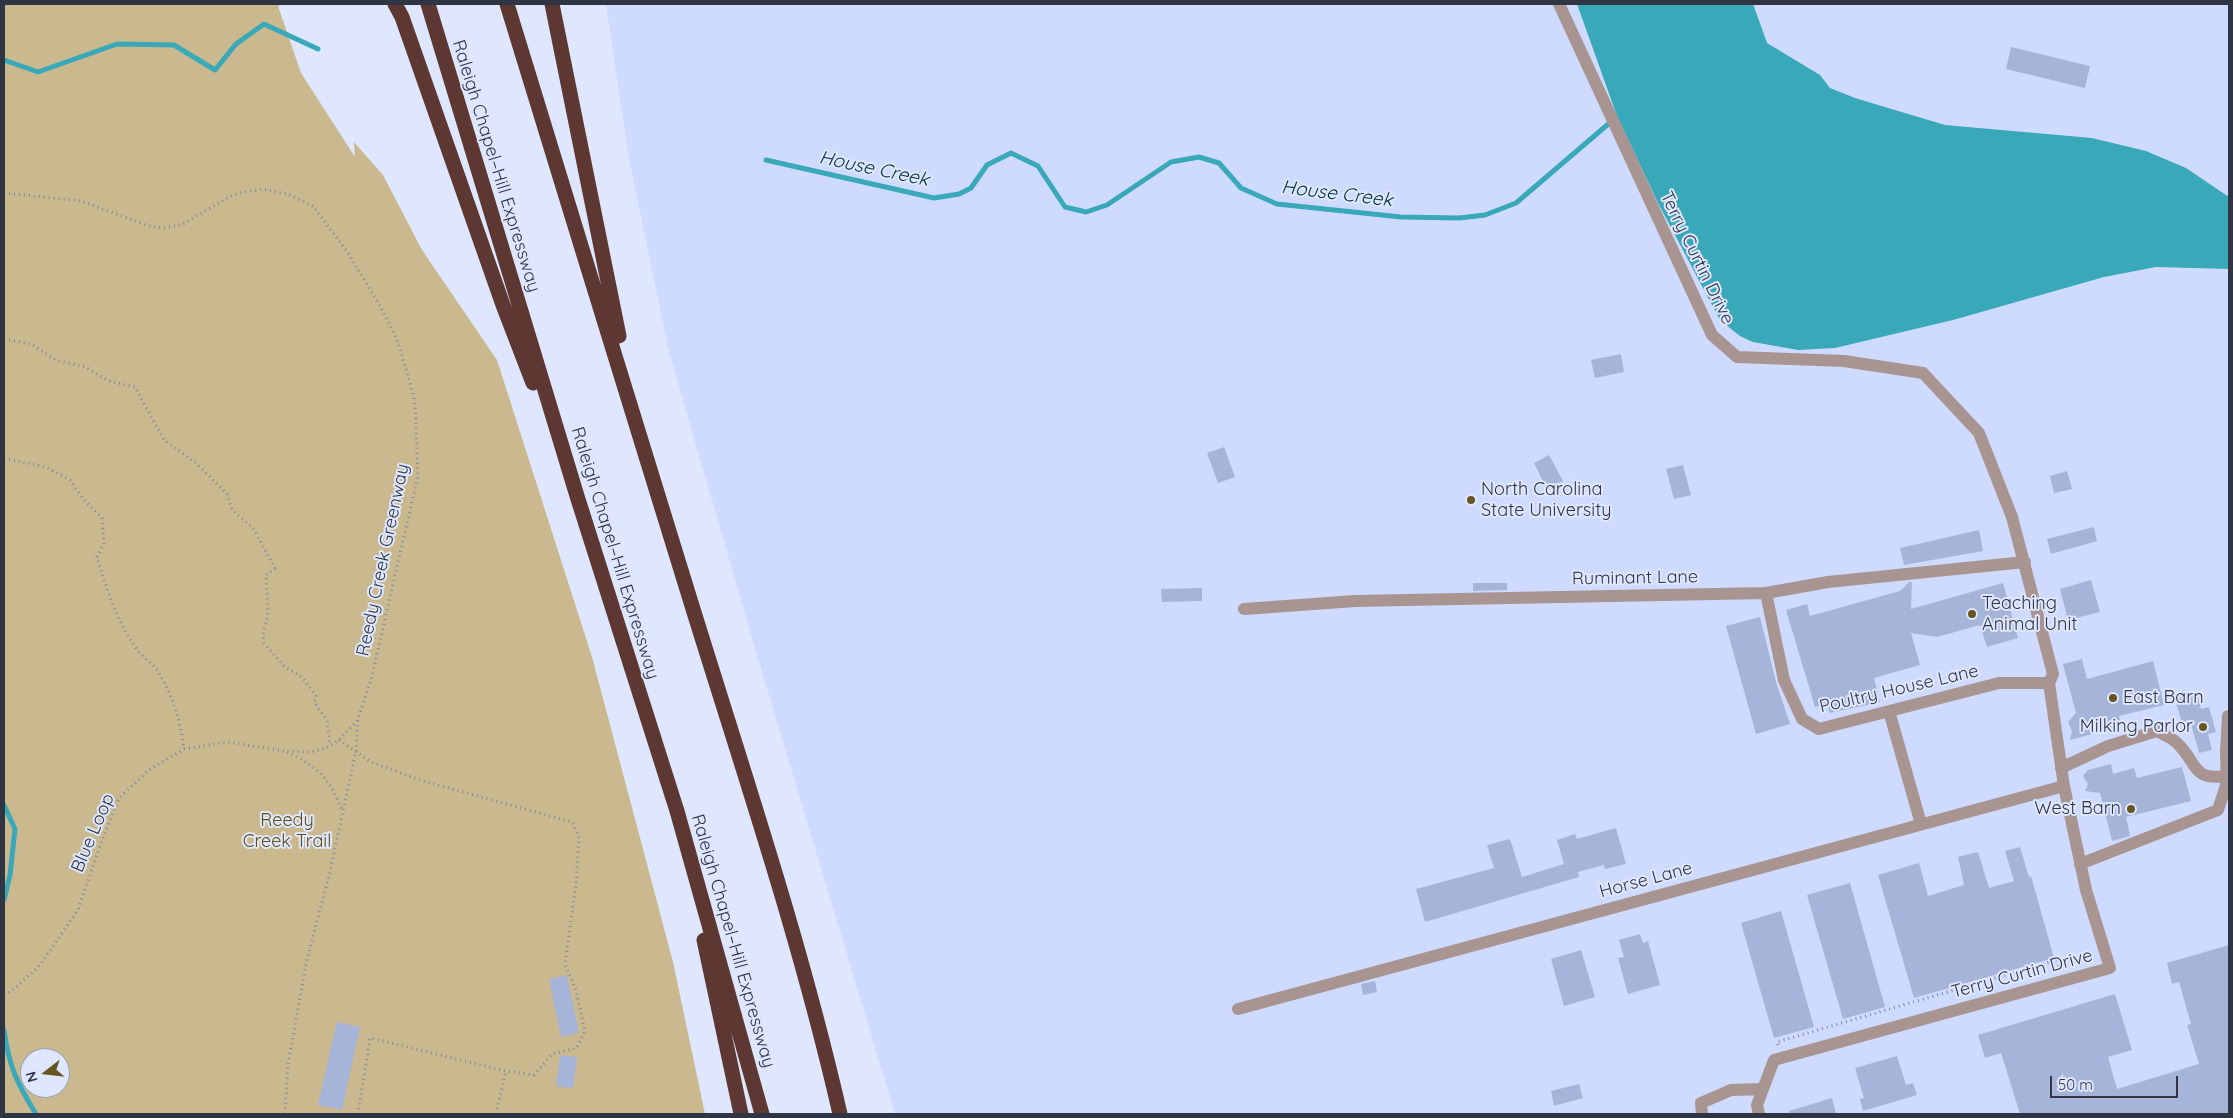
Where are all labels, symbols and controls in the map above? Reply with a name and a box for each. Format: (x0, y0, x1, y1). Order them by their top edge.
street label: Raleigh Chapel–Hill Expressway (447, 37, 545, 295)
water label: House Creek (817, 146, 931, 192)
water label: House Creek (1280, 176, 1394, 212)
street label: Terry Curtin Drive (1655, 188, 1739, 328)
street label: Raleigh Chapel–Hill Expressway (566, 424, 664, 682)
street label: Reedy Creek Greenway (352, 462, 414, 658)
place label: North Carolina State University (1481, 479, 1611, 522)
marker: North Carolina State University (1465, 494, 1477, 506)
street label: Ruminant Lane (1572, 566, 1698, 590)
place label: Teaching Animal Unit (1982, 593, 2077, 636)
marker: Teaching Animal Unit (1966, 608, 1978, 620)
street label: Poultry House Lane (1817, 660, 1981, 718)
place label: East Barn (2123, 687, 2204, 709)
marker: East Barn (2107, 692, 2119, 704)
place label: Milking Parlor (2080, 716, 2193, 738)
marker: Milking Parlor (2197, 721, 2209, 733)
street label: Blue Loop (67, 790, 119, 876)
place label: West Barn (2034, 798, 2121, 820)
marker: West Barn (2125, 803, 2137, 815)
park label: Reedy Creek Trail (243, 810, 331, 852)
street label: Raleigh Chapel–Hill Expressway (686, 812, 780, 1070)
street label: Horse Lane (1597, 857, 1695, 903)
street label: Terry Curtin Drive (1949, 945, 2095, 1003)
north arrow (20, 1048, 70, 1098)
scale bar (2053, 1066, 2180, 1098)
text: N (21, 1069, 42, 1084)
text: 50 m (2058, 1075, 2093, 1094)

